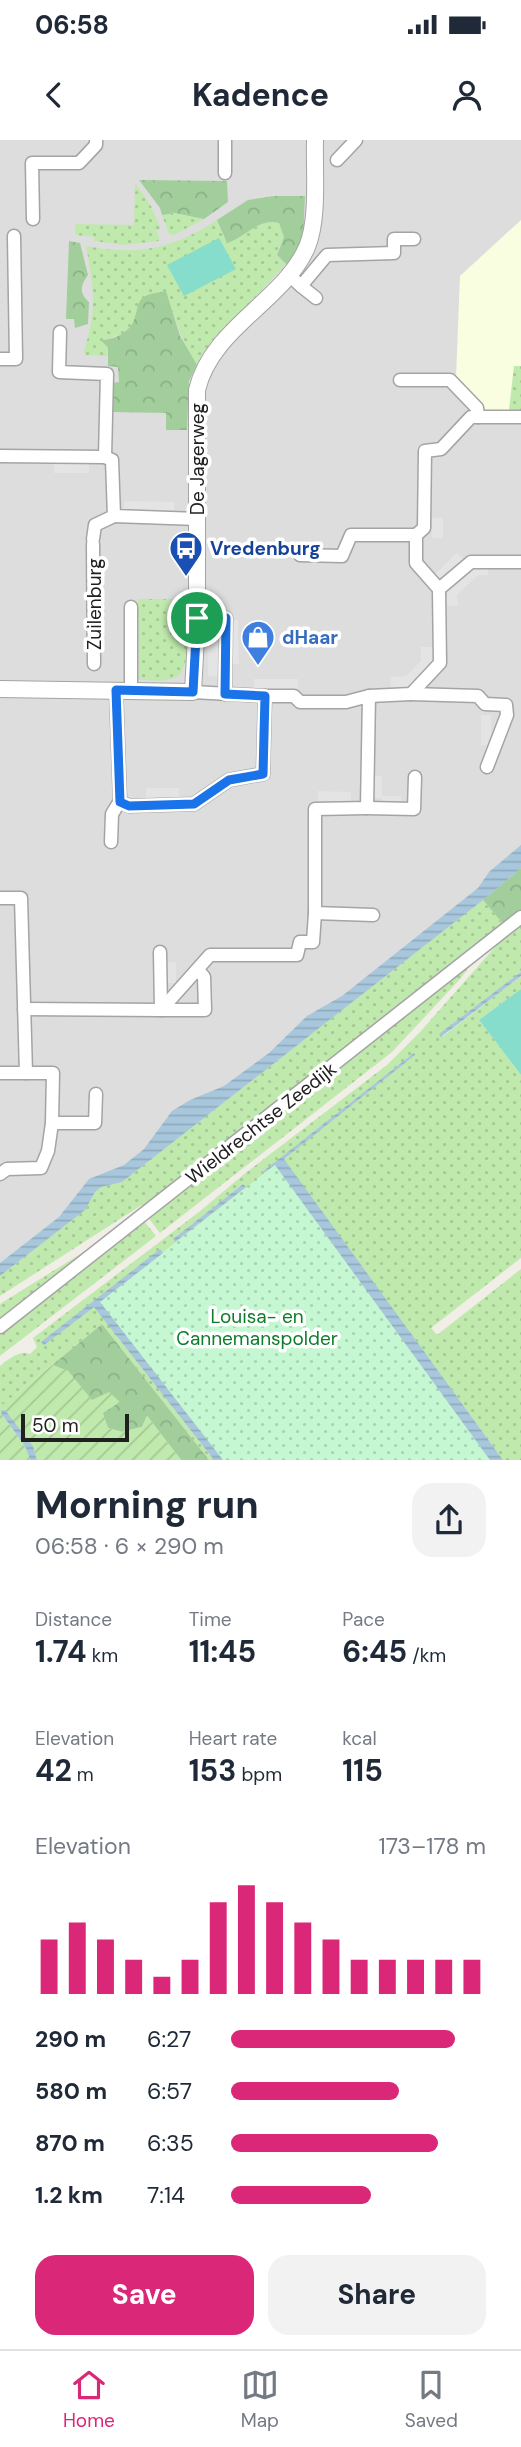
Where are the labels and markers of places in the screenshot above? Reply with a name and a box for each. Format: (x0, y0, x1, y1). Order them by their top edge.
bus stop icon: Vredenburg (167, 529, 205, 578)
place label: Vredenburg (210, 536, 321, 561)
pin (167, 588, 227, 648)
shop icon: dHaar (239, 618, 277, 667)
place label: dHaar (282, 625, 338, 650)

